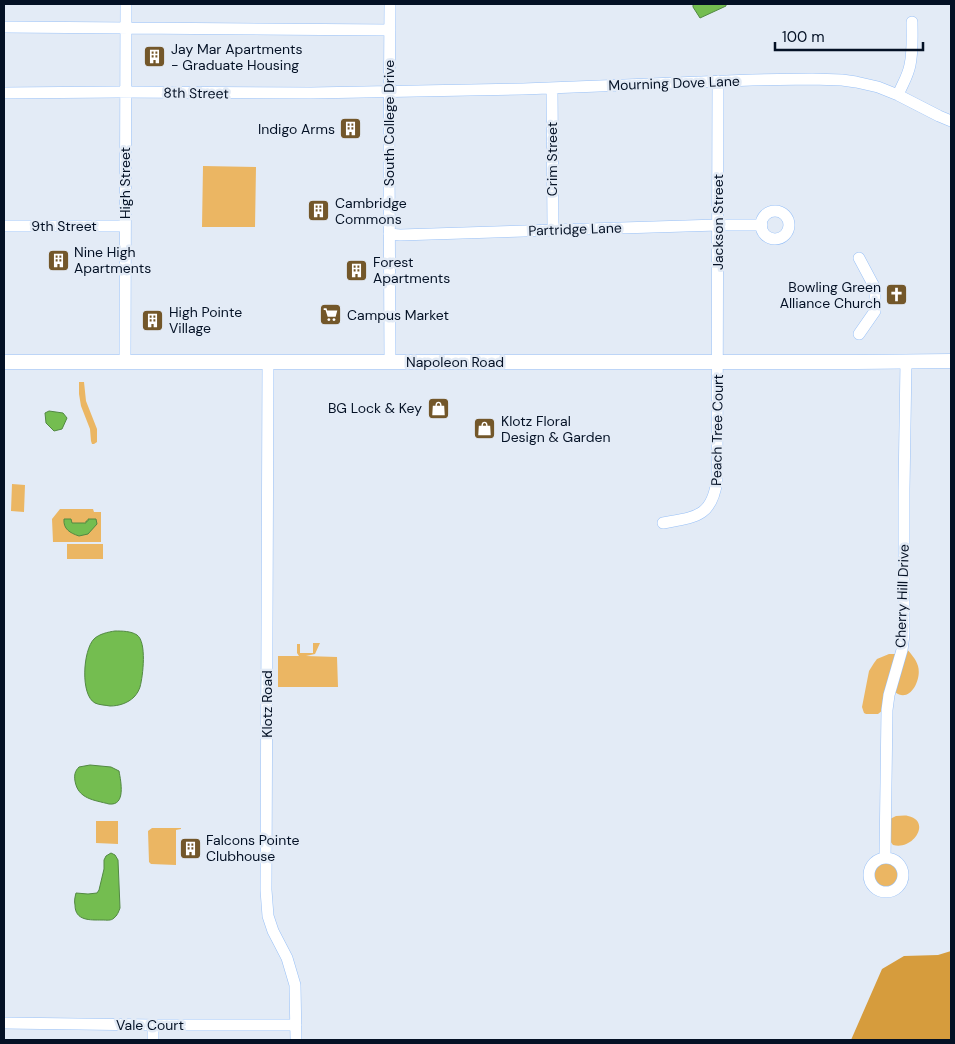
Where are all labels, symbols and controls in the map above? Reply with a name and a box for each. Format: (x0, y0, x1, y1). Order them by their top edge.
scale bar (775, 20, 922, 52)
text: 100 m (782, 27, 825, 47)
place label: Jay Mar Apartments - Graduate Housing (171, 40, 303, 74)
building icon: Jay Mar Apartments - Graduate Housing (143, 45, 167, 69)
street label: South College Drive (380, 60, 398, 186)
street label: Mourning Dove Lane (608, 72, 740, 94)
street label: 8th Street (163, 83, 229, 103)
building icon: Indigo Arms (339, 117, 363, 141)
place label: Indigo Arms (258, 120, 335, 138)
street label: Crim Street (543, 122, 561, 196)
street label: High Street (116, 147, 134, 219)
street label: Jackson Street (709, 174, 727, 270)
place label: Cambridge Commons (335, 194, 407, 228)
building icon: Cambridge Commons (307, 199, 331, 223)
street label: 9th Street (31, 217, 97, 235)
street label: Partridge Lane (528, 218, 622, 240)
place label: Nine High Apartments (74, 243, 151, 277)
building icon: Nine High Apartments (46, 248, 70, 272)
place label: Forest Apartments (373, 253, 450, 287)
building icon: Forest Apartments (345, 258, 369, 282)
place label: Bowling Green Alliance Church (780, 278, 881, 312)
church icon: Bowling Green Alliance Church (885, 283, 909, 307)
place label: High Pointe Village (169, 303, 242, 337)
supermarket icon: Campus Market (319, 303, 343, 327)
place label: Campus Market (347, 306, 449, 324)
building icon: High Pointe Village (141, 308, 165, 332)
street label: Napoleon Road (406, 353, 504, 371)
street label: Peach Tree Court (707, 374, 727, 486)
shop icon: BG Lock & Key (426, 396, 450, 420)
place label: BG Lock & Key (328, 399, 422, 417)
place label: Klotz Floral Design & Garden (501, 412, 610, 446)
shop icon: Klotz Floral Design & Garden (473, 417, 497, 441)
street label: Cherry Hill Drive (891, 544, 913, 648)
street label: Klotz Road (258, 670, 276, 738)
place label: Falcons Pointe Clubhouse (206, 831, 300, 865)
building icon: Falcons Pointe Clubhouse (178, 836, 202, 860)
street label: Vale Court (116, 1016, 184, 1034)

